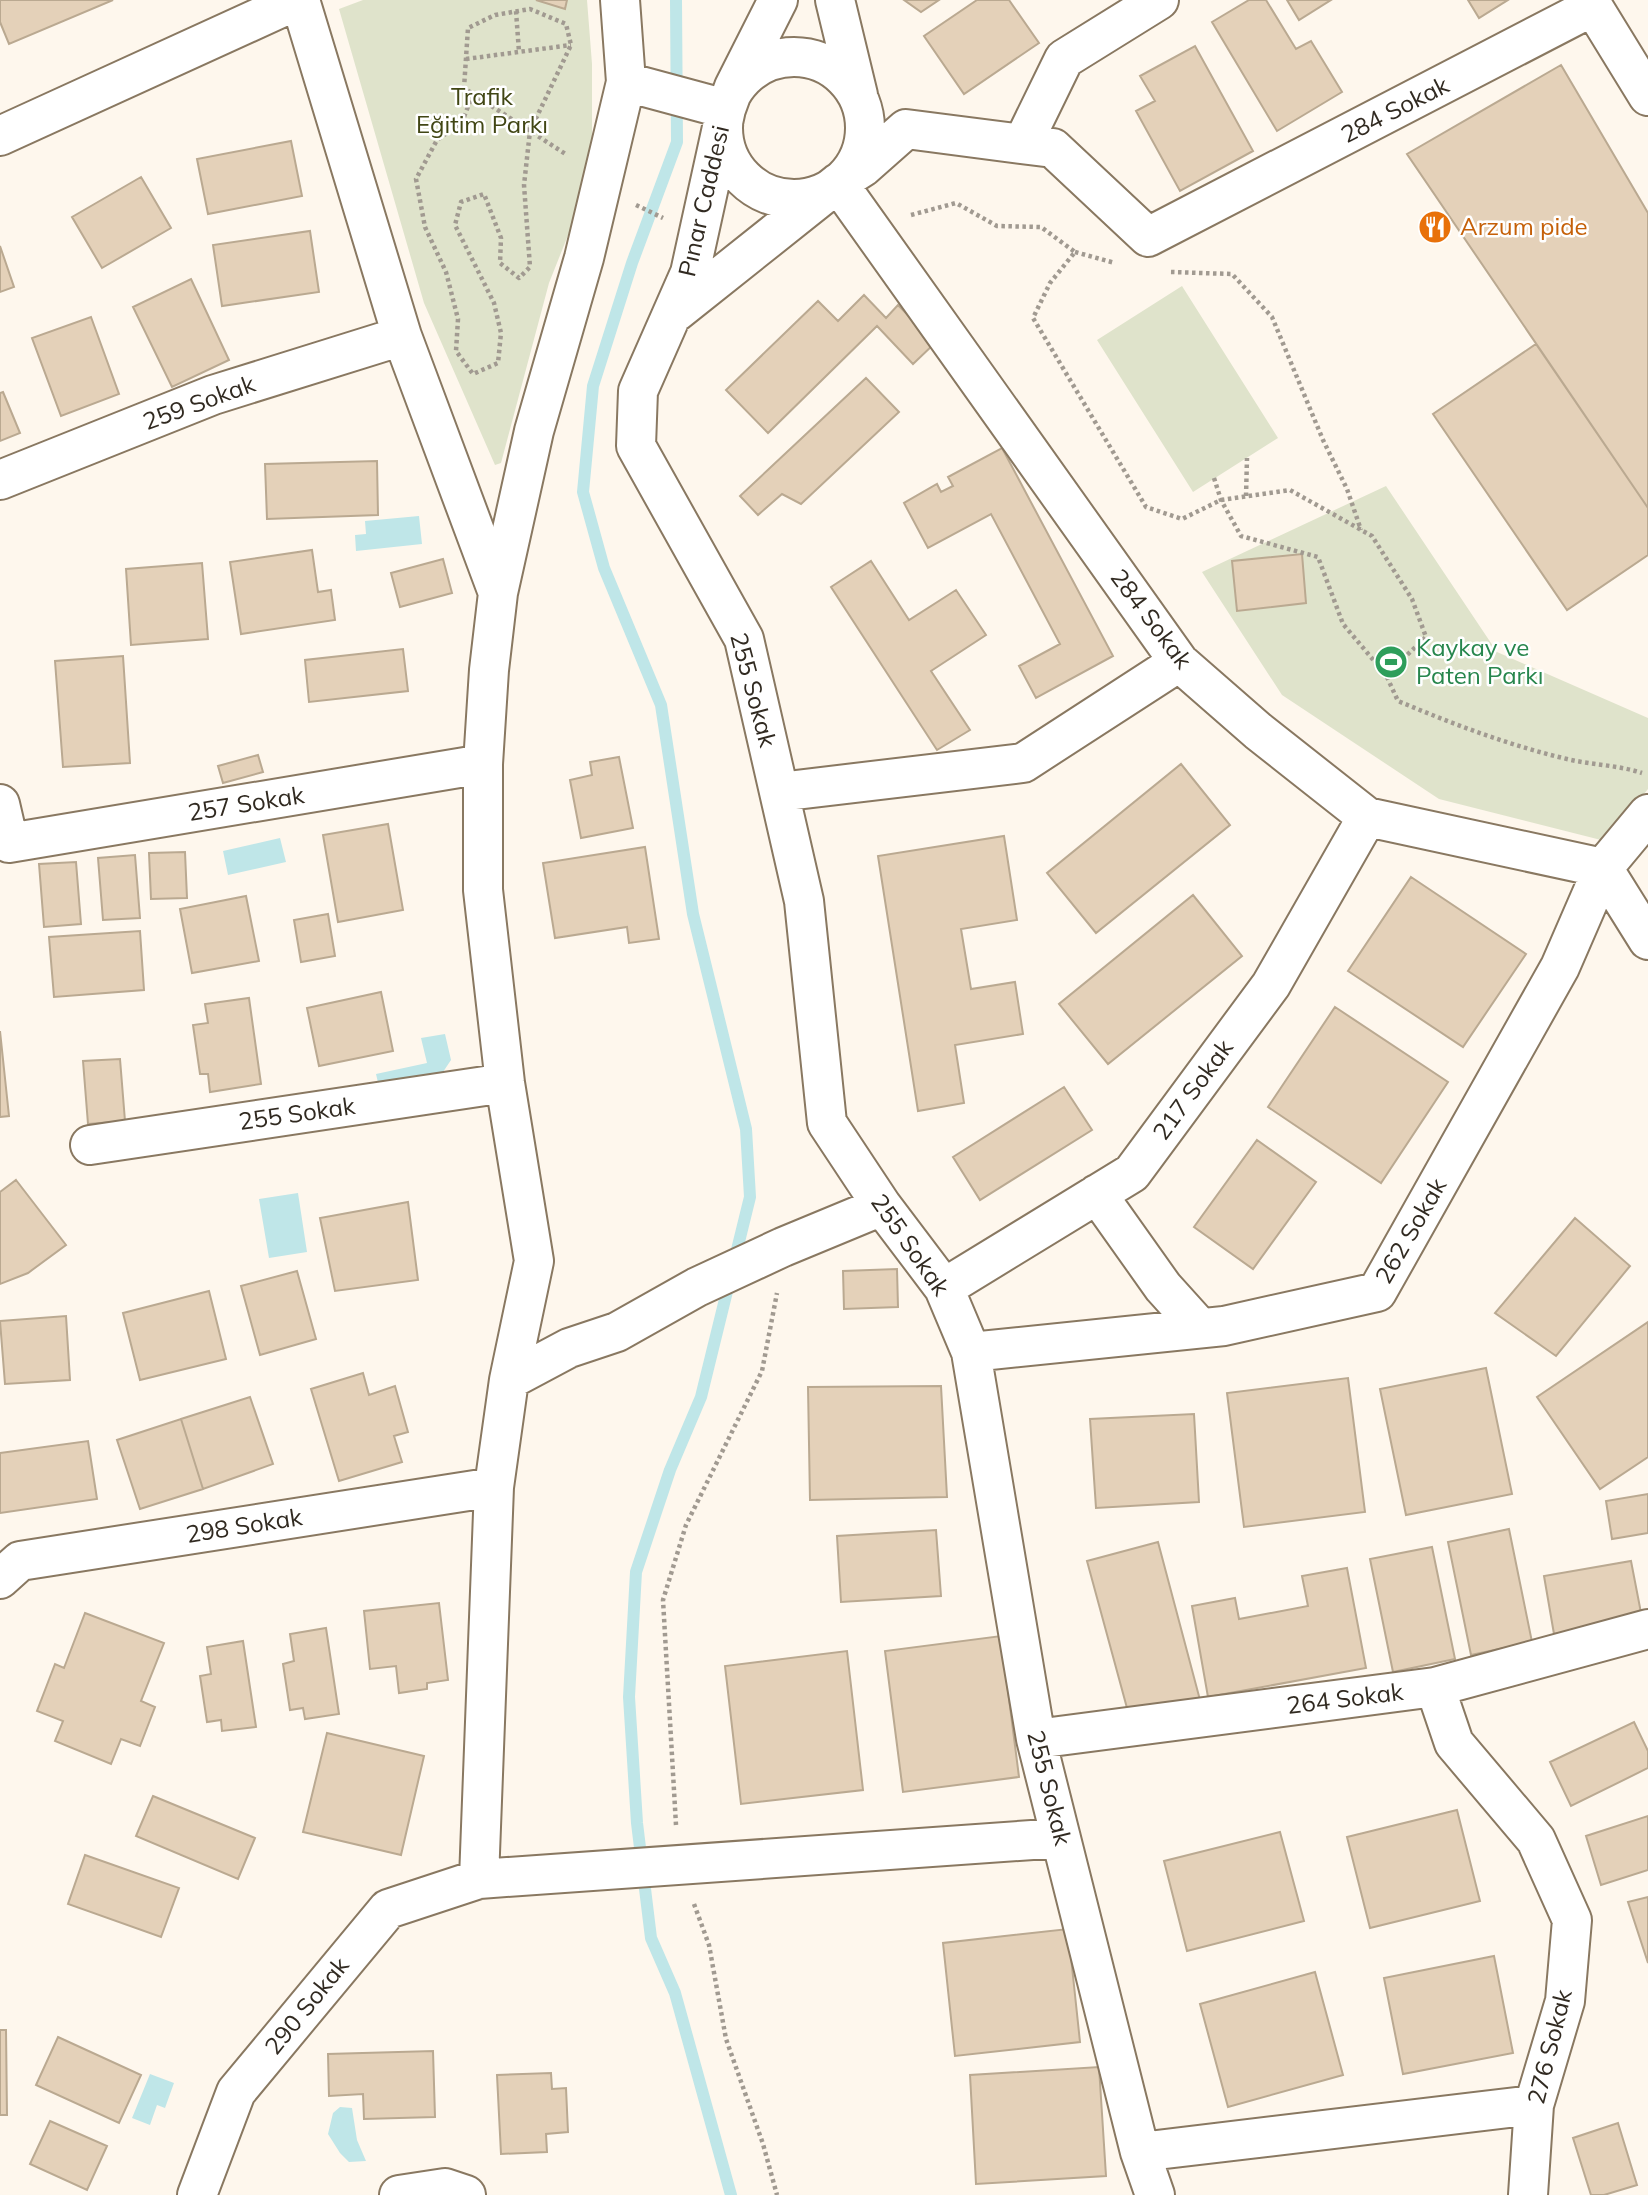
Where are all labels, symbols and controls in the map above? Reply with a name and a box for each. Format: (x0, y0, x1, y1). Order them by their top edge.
street label: 284 Sokak (1336, 69, 1454, 149)
park label: Trafik Eğitim Parkı (416, 81, 548, 139)
street label: Pınar Caddesi (671, 122, 735, 279)
restaurant icon: Arzum pide (1416, 208, 1454, 246)
place label: Arzum pide (1460, 211, 1588, 241)
street label: 259 Sokak (138, 368, 259, 436)
street label: 284 Sokak (1105, 563, 1199, 675)
street label: 255 Sokak (724, 629, 784, 751)
place label: Kaykay ve Paten Parkı (1416, 632, 1543, 690)
sports icon: Kaykay ve Paten Parkı (1372, 643, 1410, 681)
street label: 257 Sokak (186, 779, 307, 827)
street label: 217 Sokak (1146, 1033, 1239, 1146)
street label: 255 Sokak (237, 1090, 358, 1136)
street label: 262 Sokak (1368, 1172, 1453, 1289)
street label: 255 Sokak (865, 1188, 957, 1302)
street label: 298 Sokak (184, 1501, 305, 1549)
street label: 264 Sokak (1285, 1676, 1405, 1720)
street label: 255 Sokak (1021, 1727, 1079, 1849)
street label: 290 Sokak (258, 1950, 355, 2060)
street label: 276 Sokak (1520, 1986, 1578, 2107)

